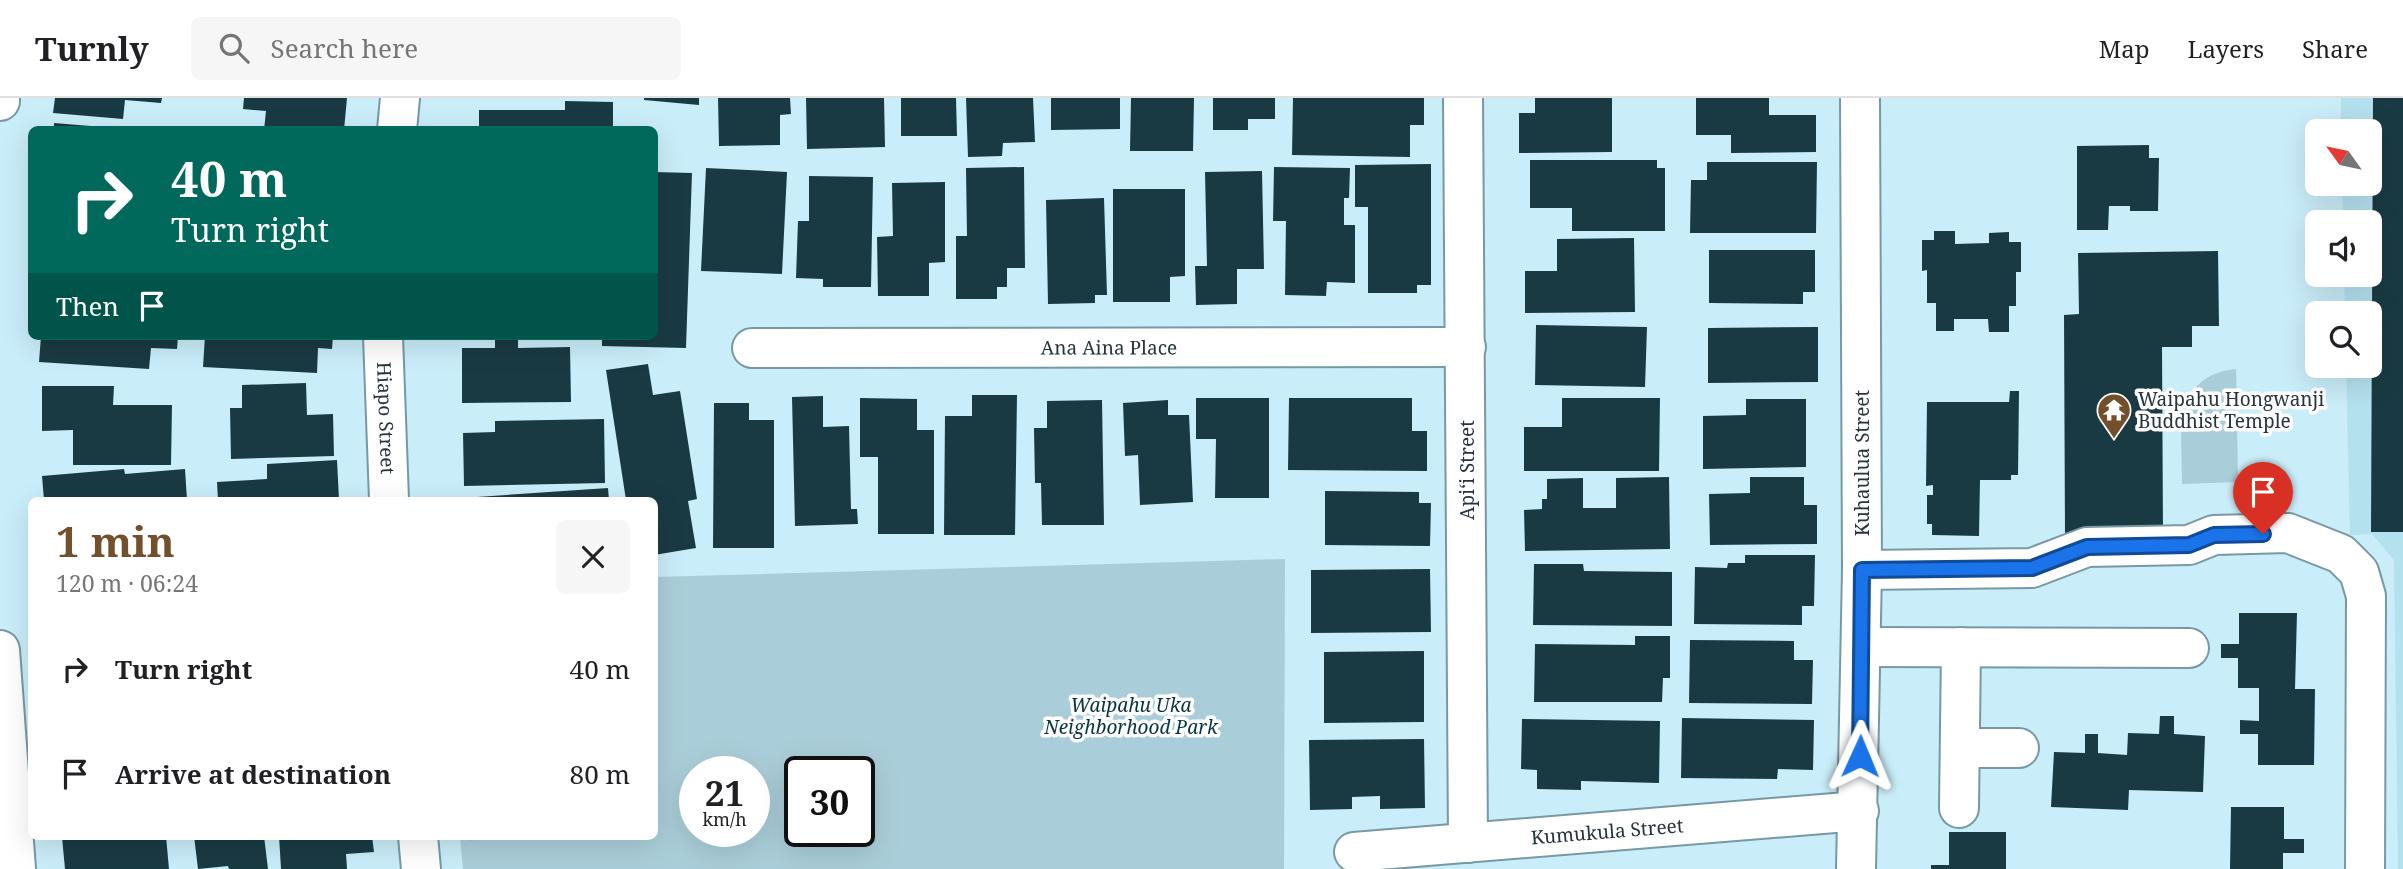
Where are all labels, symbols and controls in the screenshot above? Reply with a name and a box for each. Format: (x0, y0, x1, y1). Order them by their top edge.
search box (191, 17, 681, 80)
text: Turnly (35, 26, 149, 71)
icon: search (215, 29, 253, 67)
text: Search here (271, 30, 418, 66)
text: Map (2099, 32, 2150, 65)
text: Layers (2188, 32, 2264, 65)
text: Share (2302, 32, 2368, 65)
north arrow (2305, 119, 2382, 196)
map controls (2305, 119, 2382, 378)
text: 40 m (171, 145, 287, 211)
icon: right (56, 154, 147, 245)
text: Turn right (171, 208, 329, 251)
button: sound (2305, 210, 2382, 287)
icon: arrive (133, 287, 171, 325)
text: Then (56, 288, 119, 324)
button: search (2305, 301, 2382, 378)
street label: Ana Aina Place (1041, 334, 1177, 361)
street label: Hiapo Street (371, 361, 401, 475)
place label: Waipahu Hongwanji Buddhist Temple (2138, 386, 2324, 434)
street label: Kuhaulua Street (1849, 389, 1875, 536)
temple icon: Waipahu Hongwanji Buddhist Temple (2095, 391, 2133, 440)
street label: Apiʻi Street (1454, 420, 1480, 520)
pin (2233, 462, 2293, 534)
icon: arrive (2244, 473, 2282, 511)
text: 1 min (56, 512, 175, 569)
button: close (556, 520, 630, 594)
text: 120 m · 06:24 (56, 567, 198, 599)
icon: right (56, 650, 94, 688)
text: Turn right (115, 651, 252, 687)
text: 40 m (570, 651, 630, 687)
park label: Waipahu Uka Neighborhood Park (1043, 692, 1219, 740)
position arrow (1823, 719, 1897, 793)
icon: arrive (56, 755, 94, 793)
text: Arrive at destination (115, 756, 391, 792)
text: 80 m (570, 756, 630, 792)
speed limit sign: 30 (784, 756, 875, 847)
text: 21 (705, 769, 744, 816)
text: km/h (702, 807, 747, 831)
street label: Kumukula Street (1530, 812, 1685, 851)

